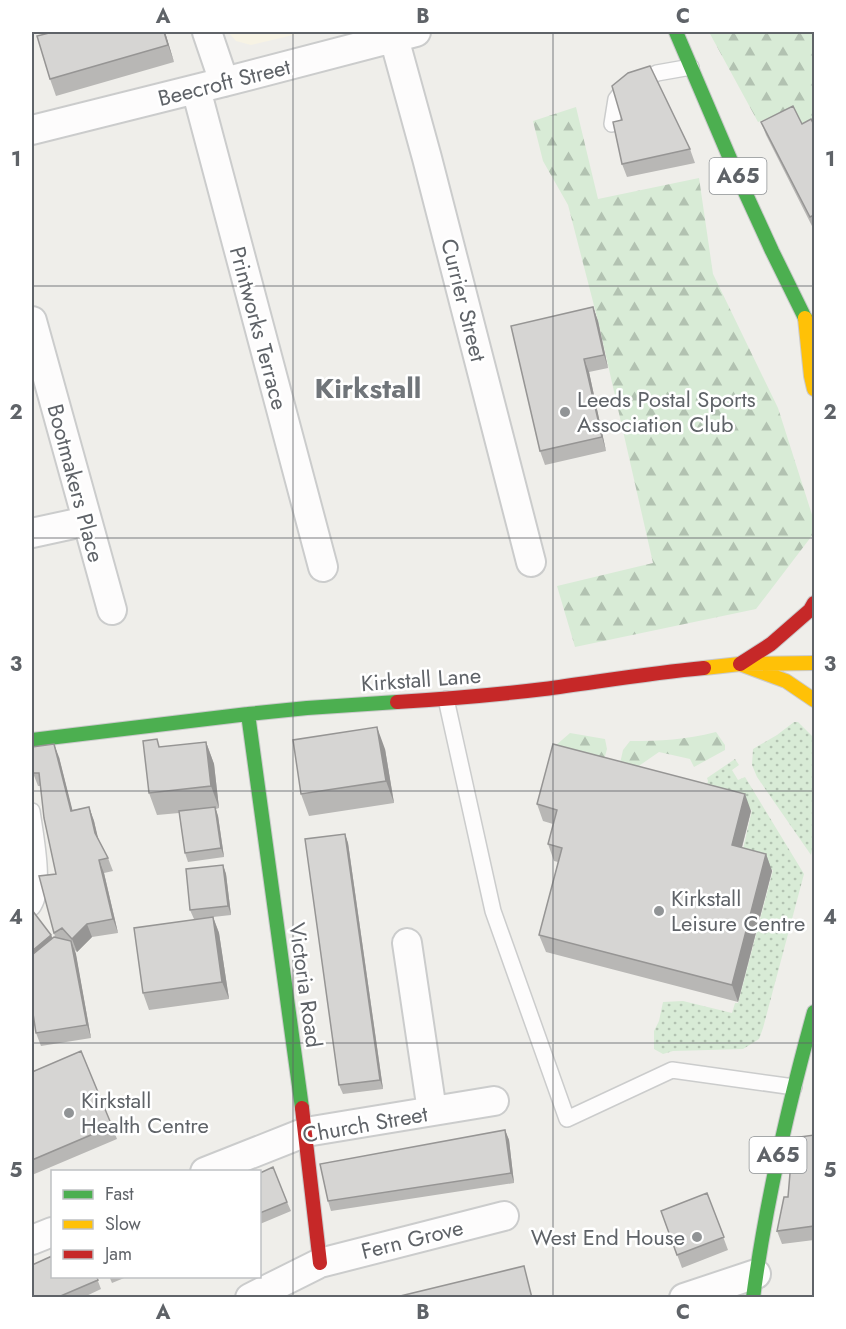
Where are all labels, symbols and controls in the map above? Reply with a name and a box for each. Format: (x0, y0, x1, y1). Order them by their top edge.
text: A (155, 2, 171, 31)
text: B (416, 2, 430, 31)
text: C (676, 2, 690, 31)
street label: Beecroft Street (154, 50, 294, 114)
text: 1 (11, 145, 21, 174)
text: 1 (825, 145, 835, 174)
road number: A65 (710, 158, 766, 194)
street label: Currier Street (433, 235, 495, 365)
street label: Printworks Terrace (222, 243, 296, 413)
district label: Kirkstall (315, 368, 421, 409)
place label: Leeds Postal Sports Association Club (577, 383, 756, 440)
text: 2 (9, 398, 23, 427)
text: 2 (823, 398, 837, 427)
street label: Bootmakers Place (40, 400, 112, 566)
marker: Leeds Postal Sports Association Club (558, 405, 572, 419)
text: 3 (10, 650, 22, 679)
text: 3 (824, 650, 836, 679)
street label: Kirkstall Lane (360, 659, 482, 699)
place label: Kirkstall Leisure Centre (671, 882, 805, 939)
text: 4 (9, 903, 23, 932)
text: 4 (823, 903, 837, 932)
marker: Kirkstall Leisure Centre (652, 904, 666, 918)
street label: Victoria Road (281, 920, 331, 1050)
place label: Kirkstall Health Centre (81, 1084, 209, 1141)
street label: Church Street (300, 1097, 431, 1151)
marker: Kirkstall Health Centre (62, 1106, 76, 1120)
road number: A65 (750, 1137, 806, 1173)
text: 5 (10, 1156, 23, 1185)
text: 5 (824, 1156, 837, 1185)
legend (51, 1170, 261, 1278)
text: Fast (105, 1181, 134, 1207)
text: Slow (105, 1211, 142, 1237)
street label: Fern Grove (358, 1211, 466, 1267)
place label: West End House (531, 1221, 685, 1253)
marker: West End House (690, 1230, 704, 1244)
text: Jam (103, 1241, 132, 1267)
text: A (155, 1298, 171, 1327)
text: B (416, 1298, 430, 1327)
text: C (676, 1298, 690, 1327)

